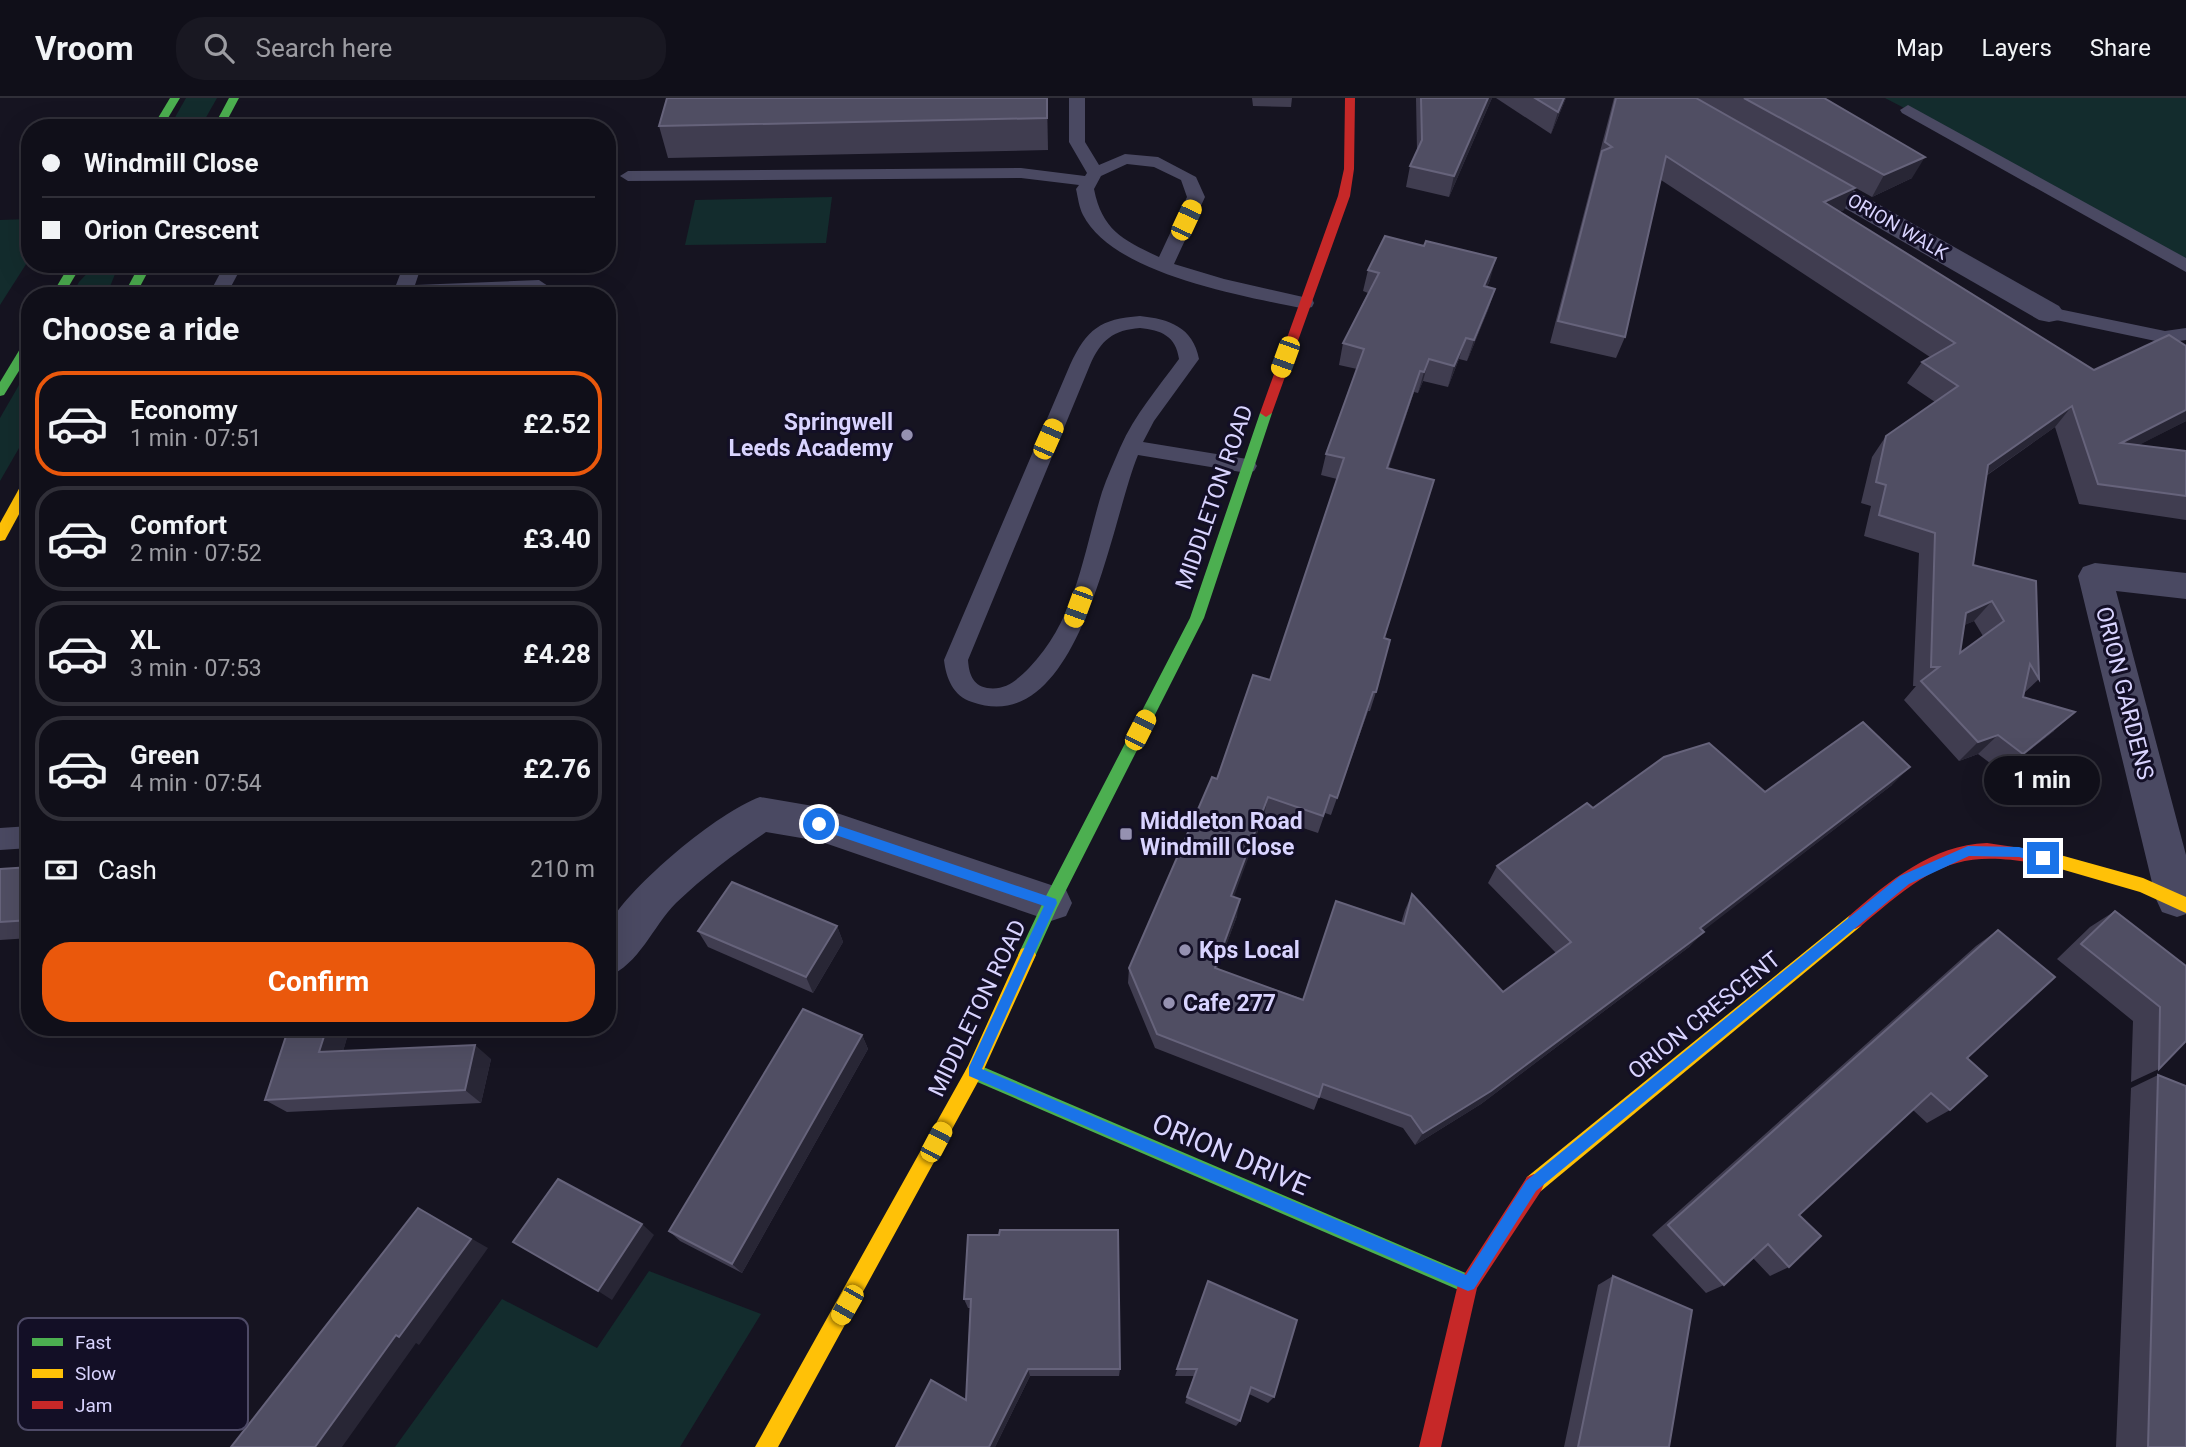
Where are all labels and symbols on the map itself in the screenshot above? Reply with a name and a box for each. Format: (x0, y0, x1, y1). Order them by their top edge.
street label: ORION WALK (1843, 188, 1952, 265)
car (1168, 197, 1205, 243)
car (1268, 334, 1303, 380)
street label: MIDDLETON ROAD (1170, 401, 1259, 593)
place label: Springwell Leeds Academy (729, 409, 893, 462)
car (1030, 416, 1067, 462)
marker: Springwell Leeds Academy (899, 427, 915, 443)
car (1061, 584, 1096, 630)
street label: ORION GARDENS (2090, 604, 2159, 782)
car (1122, 707, 1159, 753)
callout: 1 min (1985, 756, 2101, 806)
route start (803, 808, 835, 840)
place label: Middleton Road Windmill Close (1140, 808, 1303, 861)
marker: Middleton Road Windmill Close (1118, 826, 1134, 842)
route end (2027, 842, 2059, 874)
street label: MIDDLETON ROAD (923, 915, 1032, 1101)
place label: Kps Local (1199, 937, 1300, 964)
marker: Kps Local (1177, 942, 1193, 958)
street label: ORION CRESCENT (1623, 946, 1786, 1085)
place label: Cafe 277 (1183, 990, 1276, 1017)
marker: Cafe 277 (1161, 995, 1177, 1011)
street label: ORION DRIVE (1147, 1107, 1314, 1202)
car (917, 1119, 956, 1165)
car (828, 1282, 867, 1328)
legend (18, 1318, 248, 1430)
text: Fast (75, 1331, 112, 1354)
text: Slow (75, 1362, 116, 1385)
text: Jam (75, 1394, 112, 1417)

